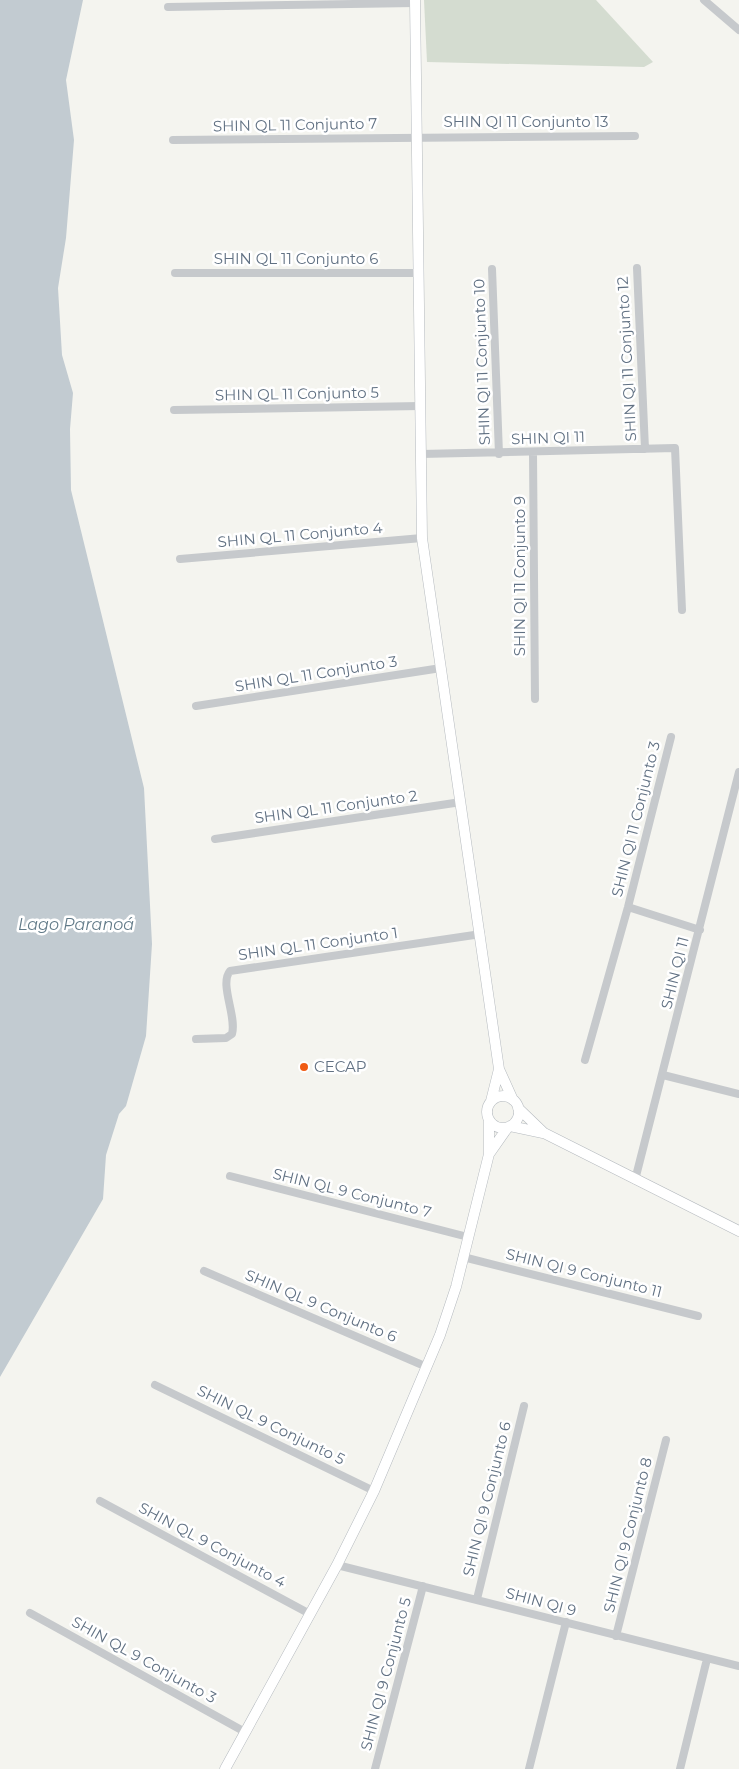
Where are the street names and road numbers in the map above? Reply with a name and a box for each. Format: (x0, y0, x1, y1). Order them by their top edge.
street label: SHIN QI 11 Conjunto 13 (443, 112, 609, 131)
street label: SHIN QL 11 Conjunto 7 (213, 114, 377, 135)
street label: SHIN QL 11 Conjunto 6 (214, 249, 378, 268)
street label: SHIN QI 11 Conjunto 12 (613, 276, 640, 442)
street label: SHIN QI 11 Conjunto 10 (469, 278, 494, 446)
street label: SHIN QL 11 Conjunto 5 (215, 383, 379, 404)
street label: SHIN QI 11 (511, 427, 585, 448)
street label: SHIN QI 11 Conjunto 9 (510, 496, 529, 656)
street label: SHIN QL 11 Conjunto 4 (217, 518, 383, 551)
street label: SHIN QL 11 Conjunto 3 (233, 651, 398, 696)
street label: SHIN QI 11 Conjunto 3 (607, 739, 664, 899)
street label: SHIN QL 11 Conjunto 2 (253, 786, 418, 827)
street label: SHIN QL 11 Conjunto 1 (237, 923, 399, 964)
street label: SHIN QI 11 (656, 935, 693, 1011)
street label: SHIN QL 9 Conjunto 7 (271, 1164, 433, 1221)
street label: SHIN QI 9 Conjunto 11 (504, 1244, 664, 1301)
street label: SHIN QL 9 Conjunto 6 (242, 1265, 400, 1346)
street label: SHIN QL 9 Conjunto 5 (194, 1380, 348, 1469)
street label: SHIN QI 9 Conjunto 6 (458, 1420, 515, 1578)
street label: SHIN QI 9 Conjunto 8 (599, 1455, 656, 1614)
street label: SHIN QL 9 Conjunto 4 (135, 1498, 289, 1591)
street label: SHIN QI 9 (504, 1583, 578, 1620)
street label: SHIN QI 9 Conjunto 5 (356, 1595, 415, 1753)
street label: SHIN QL 9 Conjunto 3 (69, 1612, 220, 1707)

